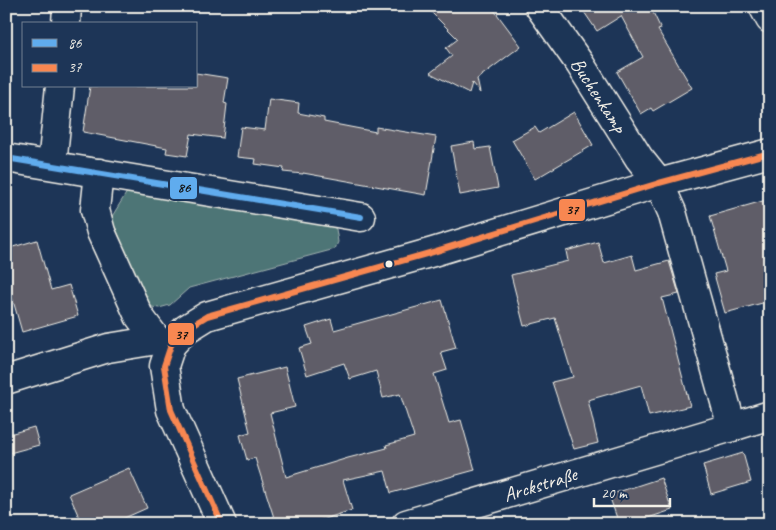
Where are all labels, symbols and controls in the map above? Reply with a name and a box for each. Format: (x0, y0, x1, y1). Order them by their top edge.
legend (22, 22, 198, 88)
text: 86 (68, 34, 83, 53)
street label: Buchenkamp (565, 53, 633, 139)
text: 37 (68, 58, 83, 77)
line badge: 86 (169, 176, 198, 200)
text: 86 (178, 179, 192, 196)
line badge: 37 (558, 198, 586, 222)
text: 37 (566, 201, 580, 218)
unlabelled marker (384, 259, 394, 269)
line badge: 37 (167, 322, 195, 346)
text: 37 (175, 326, 189, 343)
street label: Arckstraße (501, 461, 581, 507)
scale bar (594, 475, 670, 507)
text: 20 m (601, 484, 628, 503)

